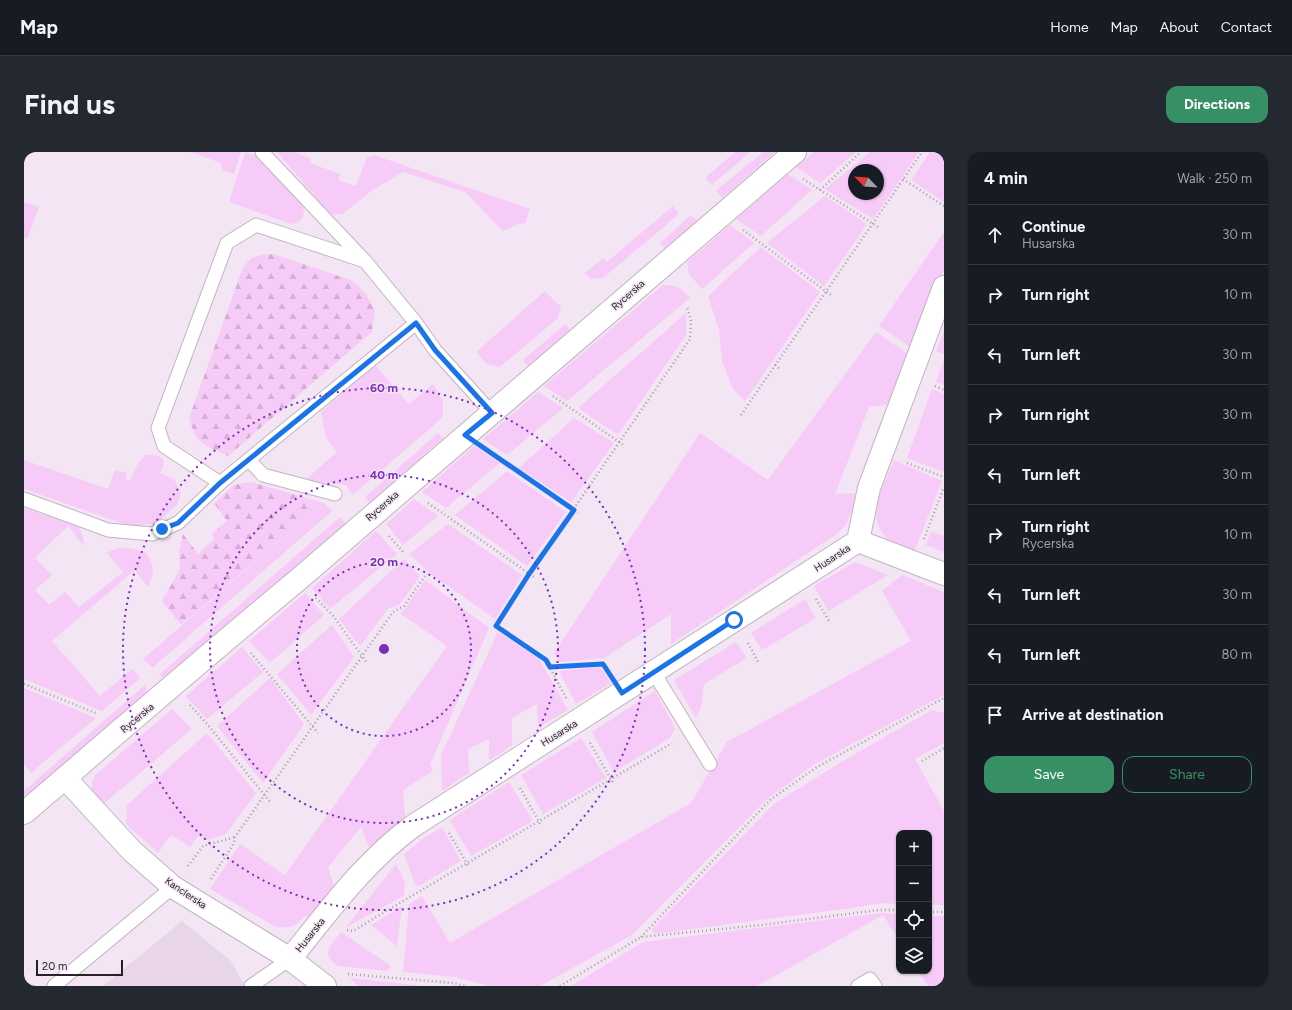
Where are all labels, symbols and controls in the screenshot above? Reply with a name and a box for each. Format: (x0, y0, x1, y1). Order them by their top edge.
text: Map (20, 16, 58, 39)
text: Home (1050, 19, 1089, 36)
text: Map (1111, 19, 1138, 36)
text: About (1160, 19, 1199, 36)
text: Contact (1221, 19, 1272, 36)
button: Directions (1166, 86, 1268, 123)
text: Find us (24, 87, 115, 121)
north arrow (848, 164, 884, 200)
text: 4 min (984, 168, 1028, 188)
text: Walk · 250 m (1177, 171, 1252, 186)
text: Continue (1022, 218, 1085, 236)
icon: ahead (984, 224, 1006, 246)
text: 30 m (1222, 227, 1252, 242)
text: Husarska (1022, 236, 1075, 251)
street label: Rycerska (609, 277, 647, 313)
icon: right (984, 284, 1006, 306)
text: Turn right (1022, 286, 1090, 304)
text: 10 m (1224, 287, 1252, 302)
icon: left (984, 344, 1006, 366)
text: Turn left (1022, 346, 1080, 364)
text: 30 m (1222, 347, 1252, 362)
text: 60 m (370, 381, 398, 395)
icon: right (984, 404, 1006, 426)
text: Turn right (1022, 406, 1090, 424)
text: 30 m (1222, 407, 1252, 422)
icon: left (984, 464, 1006, 486)
text: Turn left (1022, 466, 1080, 484)
text: 30 m (1222, 467, 1252, 482)
text: 40 m (370, 468, 398, 482)
street label: Rycerska (363, 488, 401, 524)
text: Turn right (1022, 518, 1090, 536)
route end (153, 520, 171, 538)
icon: right (984, 524, 1006, 546)
text: 10 m (1224, 527, 1252, 542)
text: Rycerska (1022, 536, 1074, 551)
street label: Husarska (811, 541, 853, 575)
text: 20 m (370, 555, 398, 569)
icon: left (984, 584, 1006, 606)
text: Turn left (1022, 586, 1080, 604)
text: 30 m (1222, 587, 1252, 602)
route start (725, 611, 743, 629)
centre of rings (377, 642, 391, 656)
icon: left (984, 644, 1006, 666)
text: Turn left (1022, 646, 1080, 664)
text: 80 m (1221, 647, 1252, 662)
street label: Rycerska (117, 700, 157, 736)
icon: arrive (984, 704, 1006, 726)
text: Arrive at destination (1022, 706, 1163, 724)
street label: Husarska (538, 717, 580, 749)
button: Save (984, 756, 1114, 793)
button: Share (1122, 756, 1252, 793)
map controls (896, 830, 932, 974)
button: + (896, 830, 932, 866)
button: − (896, 866, 932, 902)
street label: Kanclerska (163, 874, 209, 912)
button: locate (896, 902, 932, 938)
street label: Husarska (292, 915, 328, 955)
button: layers (896, 938, 932, 974)
scale bar (36, 958, 123, 977)
text: 20 m (42, 960, 67, 973)

